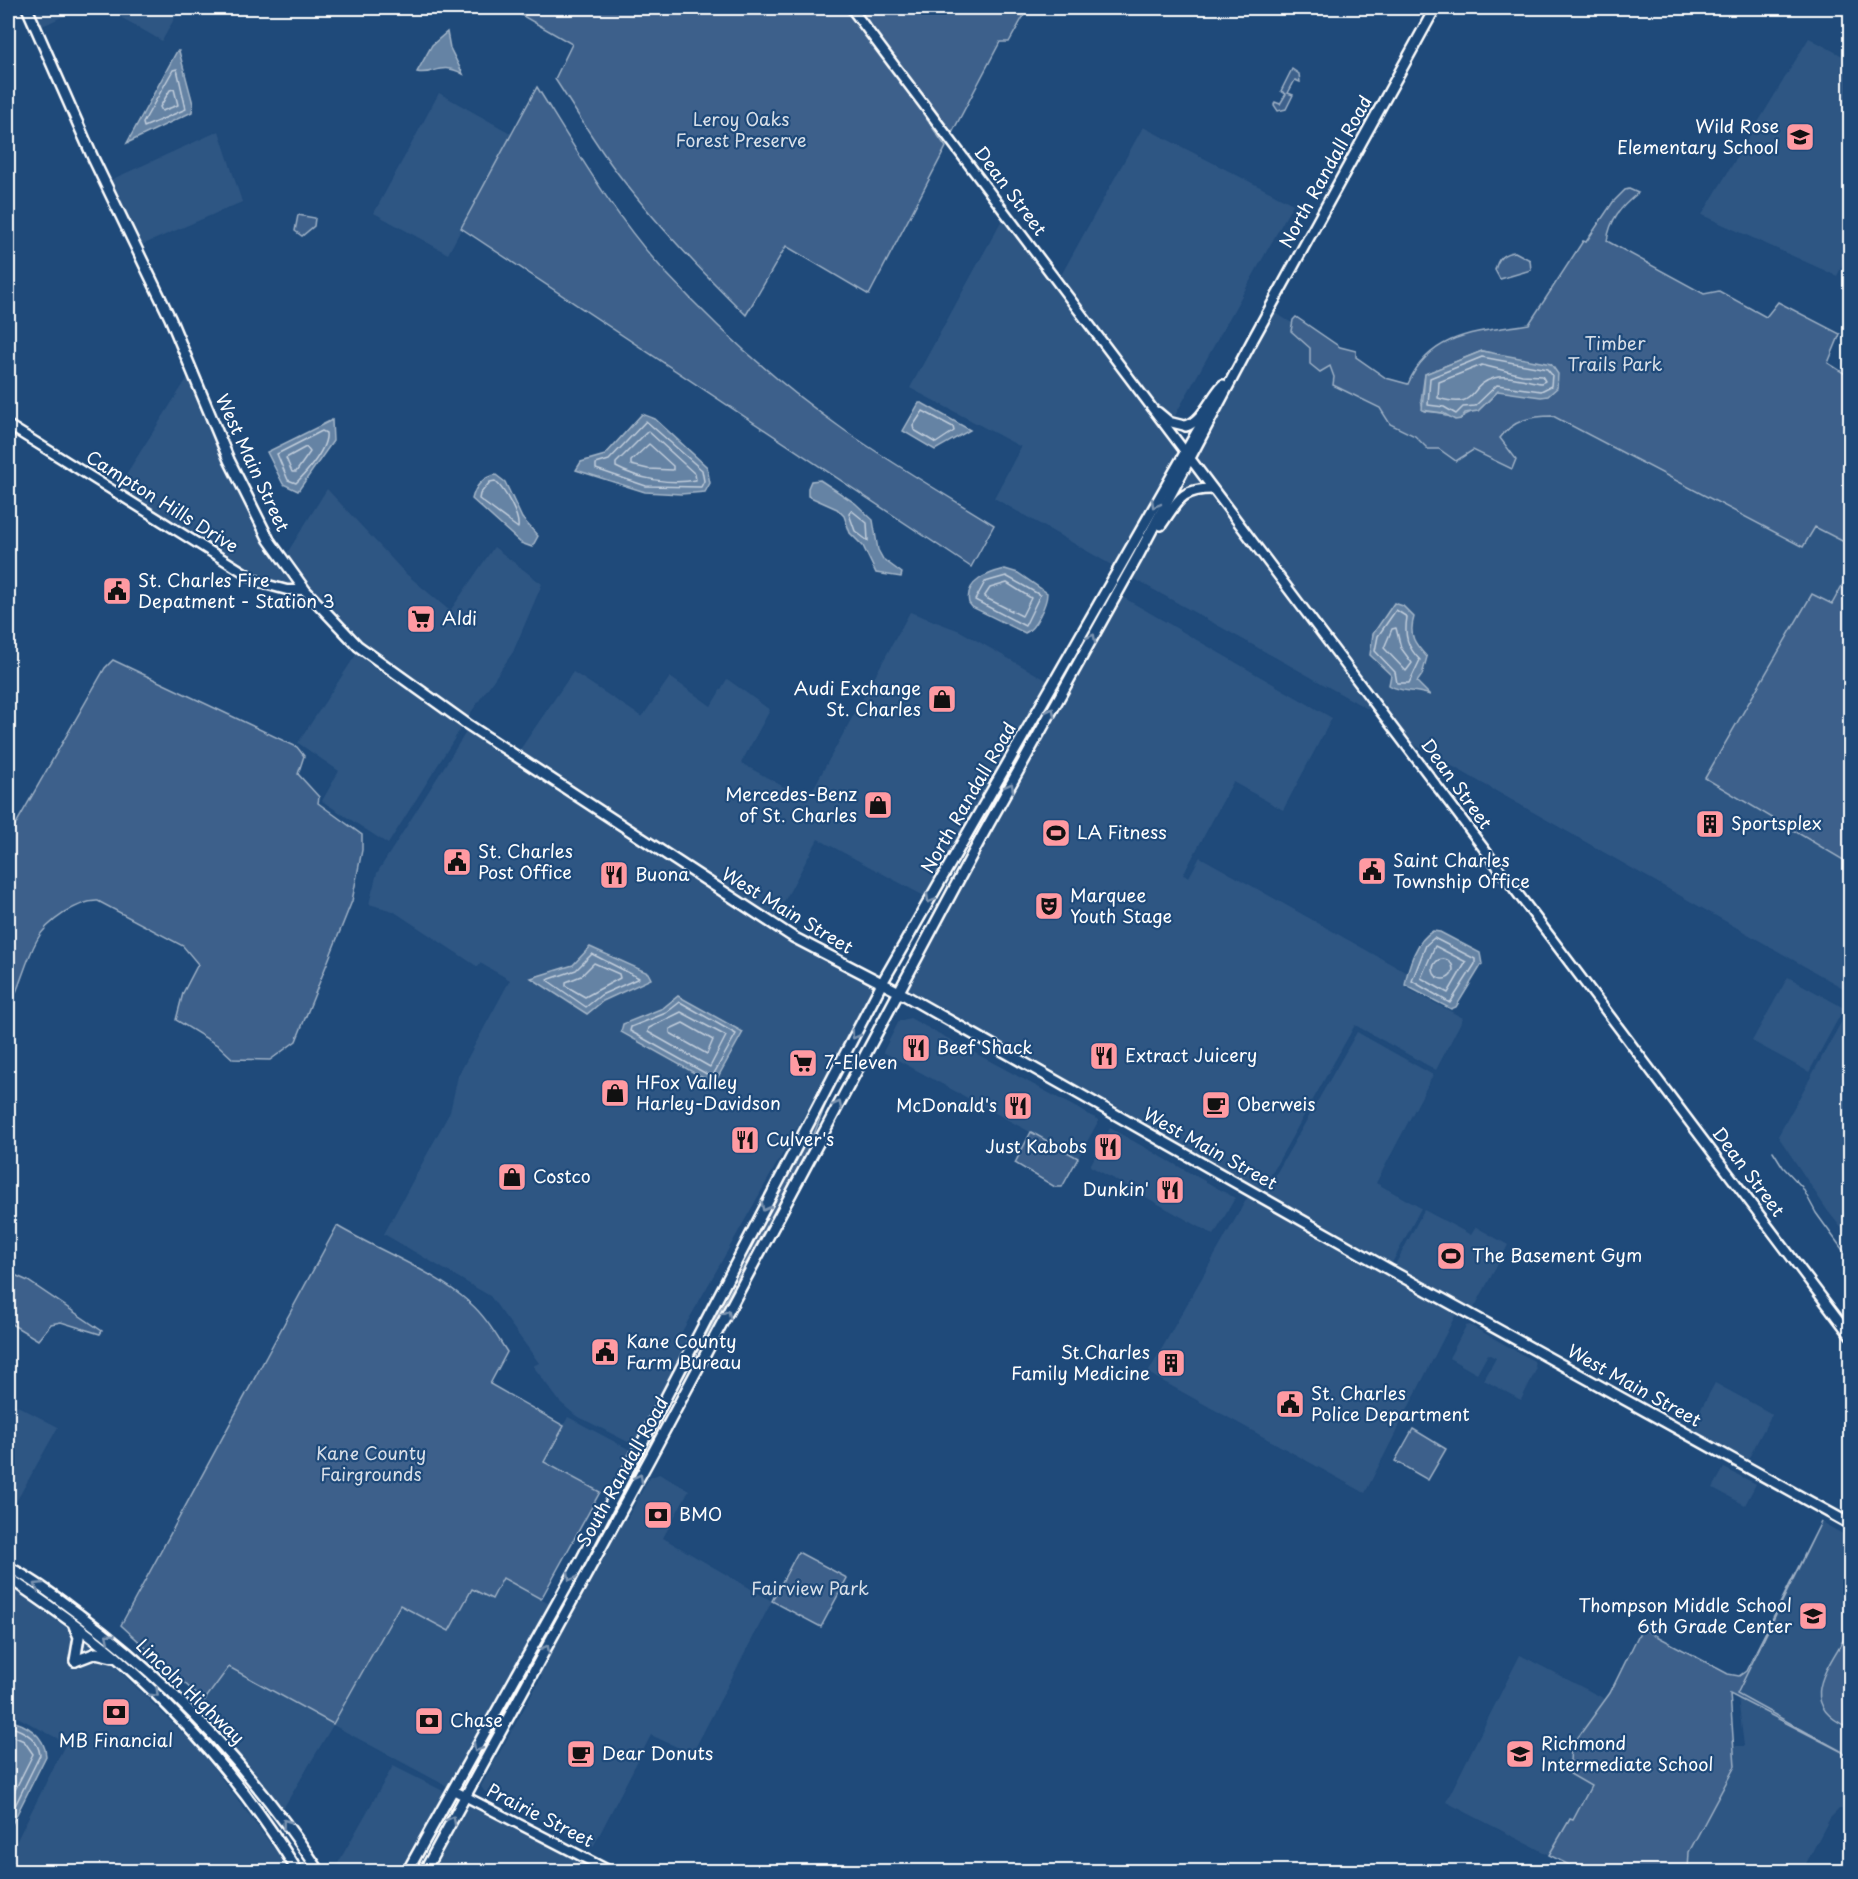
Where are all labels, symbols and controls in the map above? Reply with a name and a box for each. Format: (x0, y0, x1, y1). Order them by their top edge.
street label: North Randall Road (1272, 90, 1378, 252)
park label: Leroy Oaks Forest Preserve (675, 105, 807, 153)
place label: Wild Rose Elementary School (1617, 112, 1779, 160)
school or university icon: Wild Rose Elementary School (1784, 121, 1816, 153)
street label: Dean Street (968, 140, 1054, 241)
park label: Timber Trails Park (1567, 329, 1663, 377)
street label: West Main Street (210, 389, 297, 536)
street label: Campton Hills Drive (81, 443, 244, 559)
one-way arrow (1151, 498, 1162, 508)
place label: St. Charles Fire Depatment - Station 3 (138, 566, 335, 614)
public building icon: St. Charles Fire Depatment - Station 3 (101, 575, 133, 607)
supermarket icon: Aldi (405, 603, 437, 635)
place label: Aldi (442, 604, 477, 631)
one-way arrow (1085, 634, 1096, 644)
place label: Audi Exchange St. Charles (794, 674, 921, 722)
shop icon: Audi Exchange St. Charles (926, 683, 958, 715)
one-way arrow (1044, 708, 1055, 718)
street label: North Randall Road (913, 717, 1022, 878)
street label: Dean Street (1415, 732, 1499, 834)
place label: Mercedes-Benz of St. Charles (725, 780, 857, 828)
one-way arrow (1003, 782, 1014, 793)
shop icon: Mercedes-Benz of St. Charles (862, 789, 894, 821)
building icon: Sportsplex (1694, 808, 1726, 840)
place label: Sportsplex (1731, 809, 1822, 836)
sports icon: LA Fitness (1040, 817, 1072, 849)
place label: LA Fitness (1077, 818, 1167, 845)
place label: St. Charles Post Office (478, 837, 573, 885)
public building icon: St. Charles Post Office (441, 846, 473, 878)
place label: Saint Charles Township Office (1393, 846, 1530, 894)
public building icon: Saint Charles Township Office (1356, 855, 1388, 887)
restaurant icon: Buona (598, 859, 630, 891)
place label: Buona (635, 860, 690, 887)
street label: West Main Street (717, 860, 859, 960)
place label: Marquee Youth Stage (1070, 881, 1172, 929)
theatre icon: Marquee Youth Stage (1033, 890, 1065, 922)
one-way arrow (926, 892, 937, 903)
one-way arrow (851, 1029, 862, 1039)
restaurant icon: Beef Shack (900, 1032, 932, 1064)
place label: Beef Shack (937, 1033, 1032, 1060)
restaurant icon: Extract Juicery (1088, 1040, 1120, 1072)
place label: Extract Juicery (1125, 1041, 1257, 1068)
supermarket icon: 7-Eleven (787, 1047, 819, 1079)
place label: 7-Eleven (824, 1048, 898, 1075)
place label: HFox Valley Harley-Davidson (636, 1068, 781, 1116)
shop icon: HFox Valley Harley-Davidson (599, 1077, 631, 1109)
cafe icon: Oberweis (1200, 1089, 1232, 1121)
restaurant icon: McDonald's (1002, 1090, 1034, 1122)
place label: Oberweis (1237, 1090, 1316, 1117)
place label: McDonald's (896, 1091, 997, 1118)
street label: West Main Street (1139, 1100, 1283, 1196)
one-way arrow (831, 1101, 842, 1111)
street label: Dean Street (1706, 1121, 1792, 1222)
restaurant icon: Culver's (729, 1124, 761, 1156)
place label: Culver's (766, 1125, 834, 1152)
restaurant icon: Just Kabobs (1092, 1131, 1124, 1163)
place label: Just Kabobs (985, 1132, 1087, 1159)
shop icon: Costco (496, 1161, 528, 1193)
place label: Costco (533, 1162, 591, 1189)
restaurant icon: Dunkin' (1154, 1174, 1186, 1206)
place label: Dunkin' (1083, 1175, 1149, 1202)
one-way arrow (761, 1200, 772, 1211)
sports icon: The Basement Gym (1435, 1240, 1467, 1272)
place label: The Basement Gym (1472, 1241, 1642, 1268)
one-way arrow (720, 1310, 731, 1320)
place label: Kane County Farm Bureau (626, 1327, 741, 1375)
public building icon: Kane County Farm Bureau (589, 1336, 621, 1368)
street label: West Main Street (1563, 1337, 1707, 1433)
place label: St.Charles Family Medicine (1011, 1338, 1150, 1386)
building icon: St.Charles Family Medicine (1155, 1347, 1187, 1379)
place label: St. Charles Police Department (1311, 1379, 1470, 1427)
public building icon: St. Charles Police Department (1274, 1388, 1306, 1420)
street label: South Randall Road (569, 1391, 674, 1551)
park label: Kane County Fairgrounds (316, 1439, 426, 1487)
one-way arrow (632, 1474, 643, 1484)
bank icon: BMO (642, 1499, 674, 1531)
place label: BMO (679, 1500, 722, 1527)
one-way arrow (567, 1571, 578, 1582)
park label: Fairview Park (751, 1574, 869, 1601)
one-way arrow (34, 1581, 44, 1593)
place label: Thompson Middle School 6th Grade Center (1578, 1591, 1793, 1639)
school or university icon: Thompson Middle School 6th Grade Center (1797, 1600, 1829, 1632)
street label: Lincoln Highway (131, 1632, 251, 1750)
one-way arrow (105, 1634, 116, 1645)
one-way arrow (539, 1645, 550, 1656)
one-way arrow (148, 1686, 159, 1697)
bank icon: MB Financial (100, 1696, 132, 1728)
bank icon: Chase (413, 1705, 445, 1737)
place label: Chase (450, 1706, 503, 1733)
place label: MB Financial (59, 1726, 173, 1753)
place label: Richmond Intermediate School (1541, 1729, 1714, 1777)
cafe icon: Dear Donuts (565, 1738, 597, 1770)
school or university icon: Richmond Intermediate School (1504, 1738, 1536, 1770)
place label: Dear Donuts (602, 1739, 713, 1766)
one-way arrow (473, 1742, 484, 1752)
street label: Prairie Street (482, 1776, 599, 1853)
one-way arrow (445, 1816, 456, 1826)
one-way arrow (283, 1819, 294, 1830)

